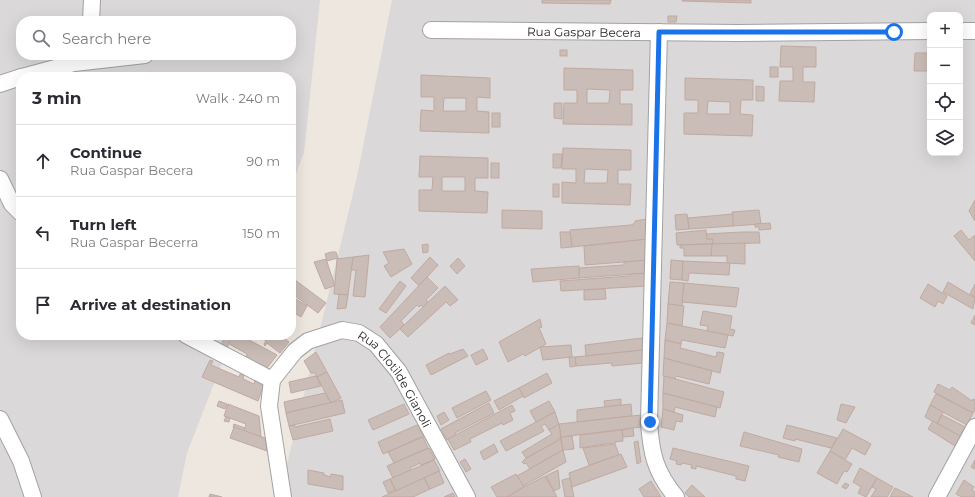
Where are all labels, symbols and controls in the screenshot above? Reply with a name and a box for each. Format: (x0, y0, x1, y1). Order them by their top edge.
map controls (927, 12, 963, 156)
button: + (927, 12, 963, 48)
search box (16, 16, 296, 60)
street label: Rua Gaspar Becera (527, 23, 641, 40)
route start (885, 23, 903, 41)
icon: search (30, 27, 52, 49)
text: Search here (62, 29, 151, 48)
button: − (927, 48, 963, 84)
button: locate (927, 84, 963, 120)
text: 3 min (32, 88, 82, 108)
text: Walk · 240 m (196, 90, 280, 106)
button: layers (927, 120, 963, 156)
text: Continue (70, 143, 142, 162)
icon: ahead (32, 150, 54, 172)
text: 90 m (246, 153, 280, 169)
text: Rua Gaspar Becera (70, 162, 193, 178)
text: Turn left (70, 215, 137, 234)
icon: left (32, 222, 54, 244)
text: 150 m (242, 225, 280, 241)
text: Rua Gaspar Becerra (70, 234, 199, 250)
icon: arrive (32, 294, 54, 316)
text: Arrive at destination (70, 295, 231, 314)
street label: Rua Clotilde Gianoli (355, 327, 435, 430)
route end (641, 413, 659, 431)

